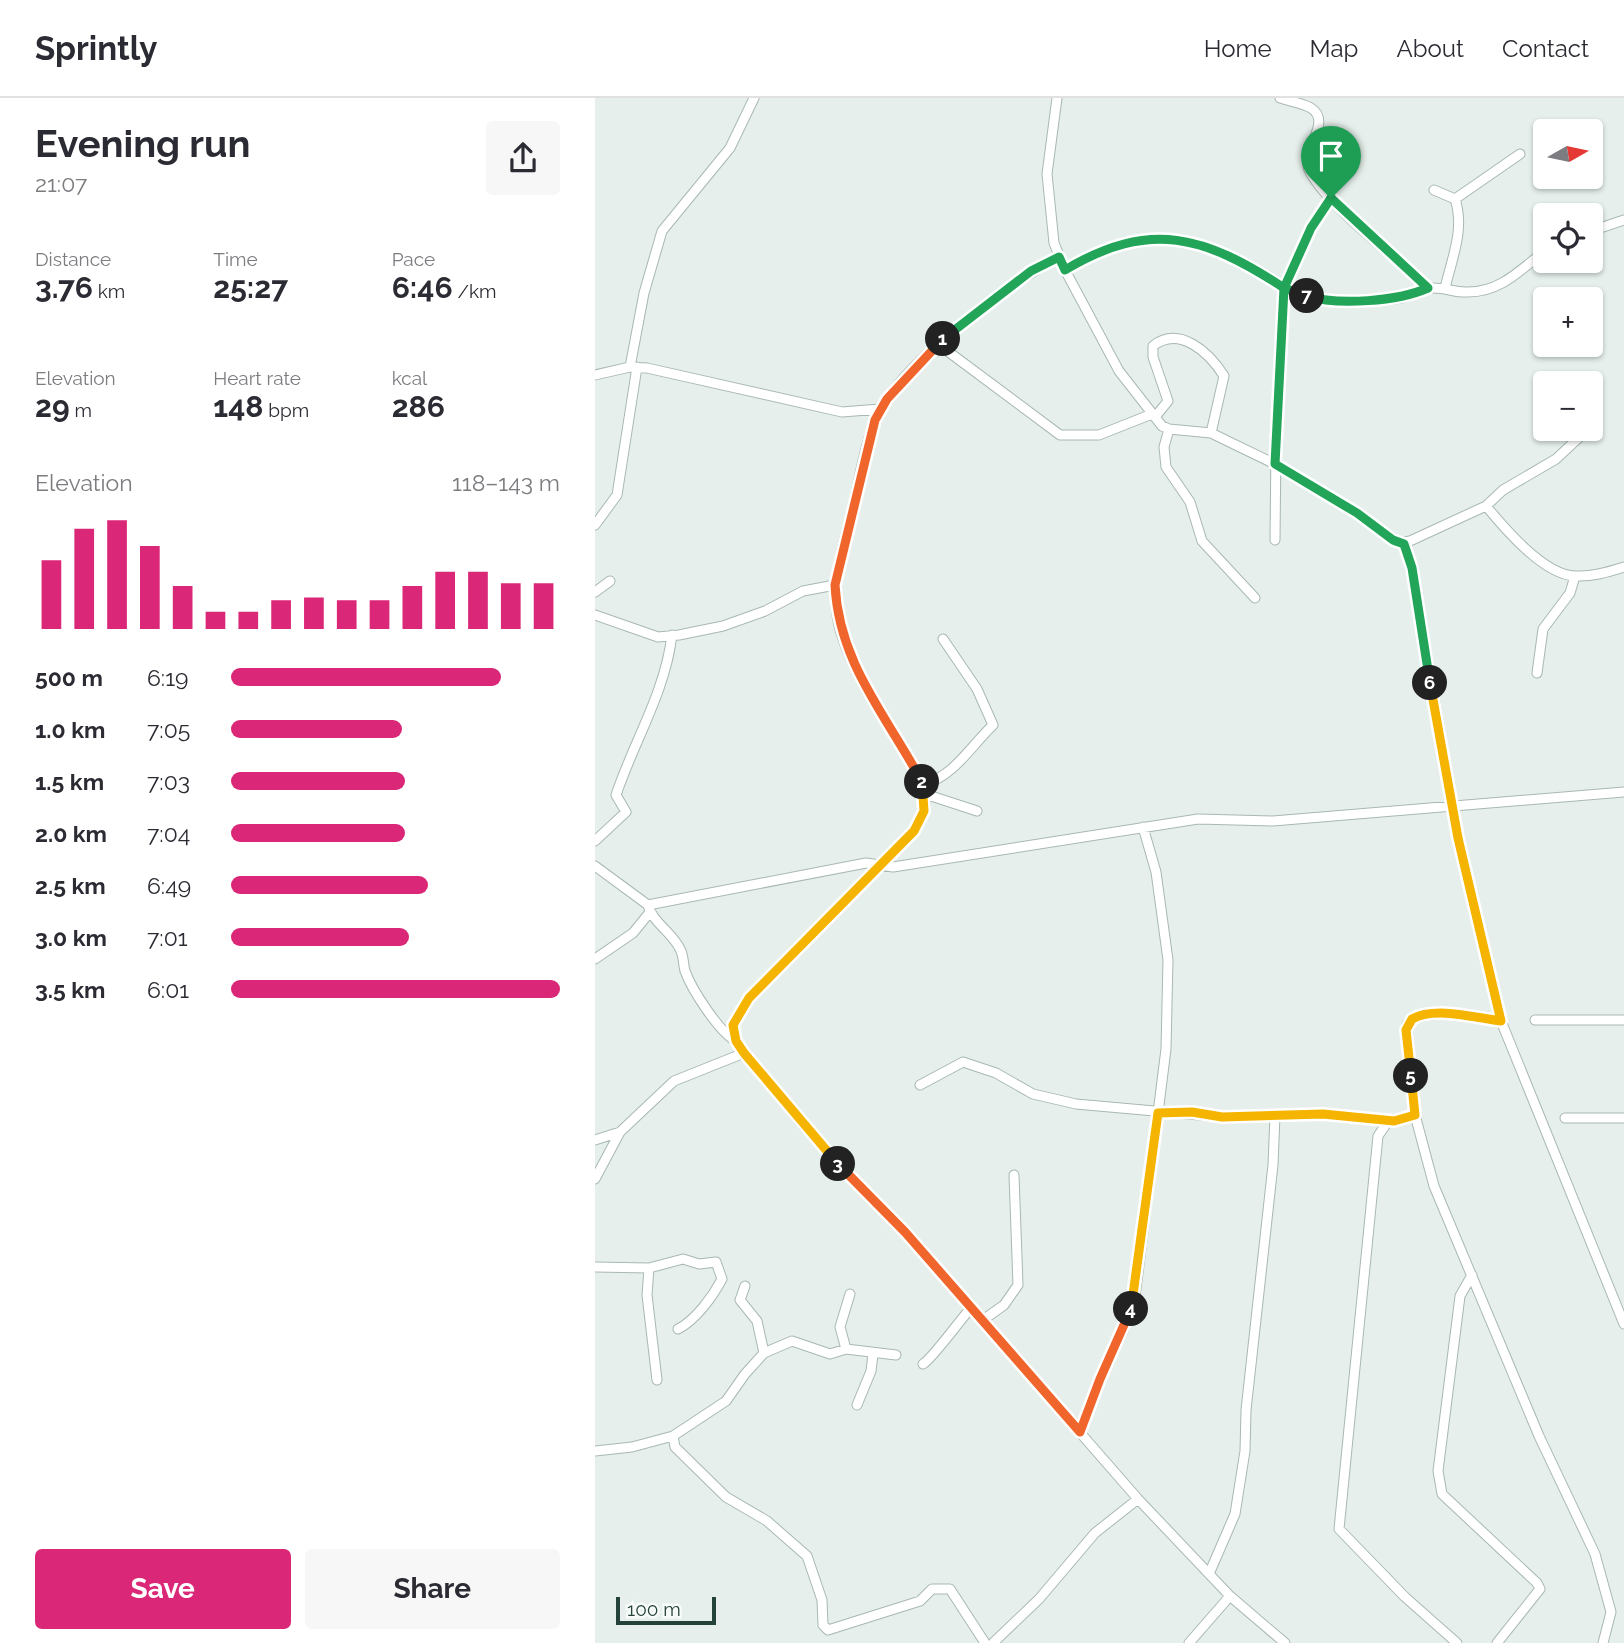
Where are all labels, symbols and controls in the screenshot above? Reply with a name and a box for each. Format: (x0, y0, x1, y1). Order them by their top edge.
text: Sprintly (35, 29, 158, 68)
text: Home (1204, 34, 1272, 63)
text: Map (1310, 34, 1358, 63)
text: About (1396, 34, 1464, 63)
text: Contact (1502, 34, 1589, 63)
north arrow (1533, 119, 1603, 189)
map controls (1533, 119, 1603, 441)
text: Evening run (35, 121, 250, 166)
button: share (486, 121, 560, 195)
pin (1301, 126, 1361, 198)
icon: arrive (1312, 137, 1350, 175)
text: 21:07 (35, 170, 87, 197)
button: locate (1533, 203, 1603, 273)
text: Distance (35, 248, 111, 270)
text: Time (213, 248, 258, 270)
text: Pace (392, 248, 435, 270)
text: 3.76 (35, 270, 93, 305)
text: 25:27 (213, 270, 288, 305)
text: 6:46 (392, 270, 453, 305)
pin: 7 (1289, 278, 1325, 314)
text: km (93, 280, 125, 302)
text: /km (453, 280, 496, 302)
text: 7 (1301, 284, 1312, 306)
button: + (1533, 287, 1603, 357)
pin: 1 (925, 322, 961, 356)
text: 1 (938, 327, 947, 349)
text: Elevation (35, 367, 116, 389)
text: Heart rate (213, 367, 301, 389)
text: kcal (392, 367, 427, 389)
button: − (1533, 371, 1603, 441)
text: 29 (35, 389, 70, 424)
text: 148 (213, 389, 263, 424)
text: 286 (392, 389, 445, 424)
text: m (70, 399, 92, 421)
text: bpm (263, 399, 309, 421)
text: Elevation (35, 469, 133, 496)
text: 118–143 m (452, 469, 560, 496)
text: 500 m (35, 664, 103, 691)
text: 6:19 (147, 664, 189, 691)
pin: 6 (1413, 666, 1447, 700)
text: 6 (1424, 671, 1435, 693)
text: 1.0 km (35, 716, 105, 743)
text: 7:05 (147, 716, 190, 743)
pin: 2 (905, 764, 939, 800)
text: 1.5 km (35, 768, 104, 795)
text: 7:03 (147, 768, 190, 795)
text: 2 (916, 770, 927, 792)
text: 2.0 km (35, 820, 107, 847)
text: 7:04 (147, 820, 190, 847)
text: 2.5 km (35, 872, 106, 899)
text: 6:49 (147, 872, 191, 899)
text: 3.0 km (35, 924, 107, 951)
text: 7:01 (147, 924, 188, 951)
text: 3.5 km (35, 976, 106, 1003)
text: 6:01 (147, 976, 189, 1003)
pin: 5 (1393, 1058, 1429, 1094)
text: 5 (1405, 1064, 1416, 1086)
pin: 3 (821, 1146, 855, 1182)
text: 3 (832, 1152, 843, 1174)
pin: 4 (1113, 1292, 1149, 1326)
text: 4 (1125, 1297, 1136, 1319)
button: Save (35, 1549, 291, 1629)
button: Share (305, 1549, 560, 1629)
scale bar (616, 1594, 716, 1626)
text: 100 m (627, 1598, 681, 1620)

